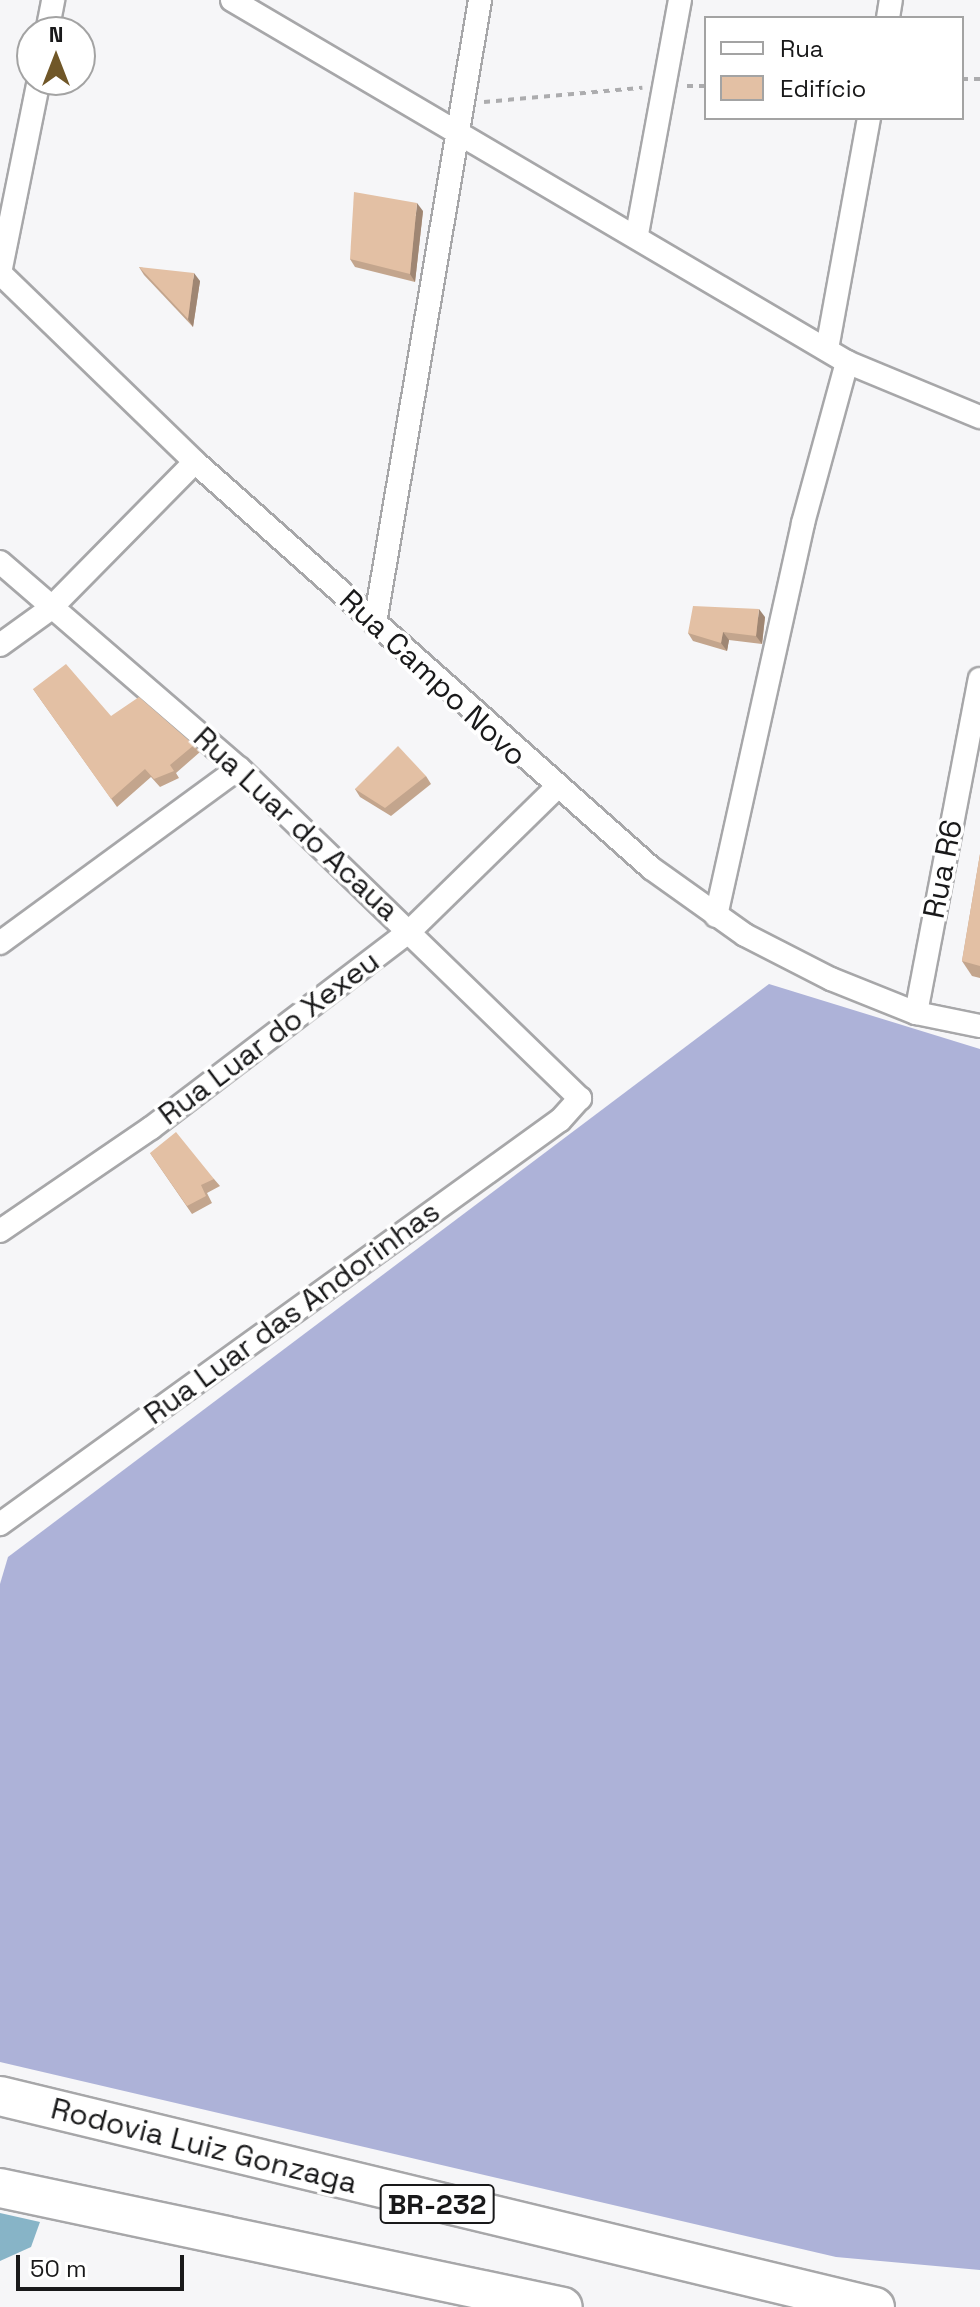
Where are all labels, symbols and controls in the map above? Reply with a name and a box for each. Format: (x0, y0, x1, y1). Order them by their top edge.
north arrow (16, 16, 96, 96)
legend (704, 16, 964, 120)
text: N (49, 20, 63, 48)
text: Rua (780, 33, 824, 64)
text: Edifício (780, 73, 866, 104)
street label: Rua Campo Novo (332, 582, 534, 774)
street label: Rua Luar do Acaua (186, 719, 406, 929)
street label: Rua R6 (916, 817, 970, 921)
street label: Rua Luar do Xexeu (152, 943, 386, 1133)
street label: Rua Luar das Andorinhas (137, 1194, 447, 1432)
street label: Rodovia Luiz Gonzaga (47, 2091, 361, 2201)
road number: BR-232 (379, 2180, 495, 2228)
scale bar (20, 2239, 188, 2289)
text: 50 m (30, 2253, 87, 2284)

